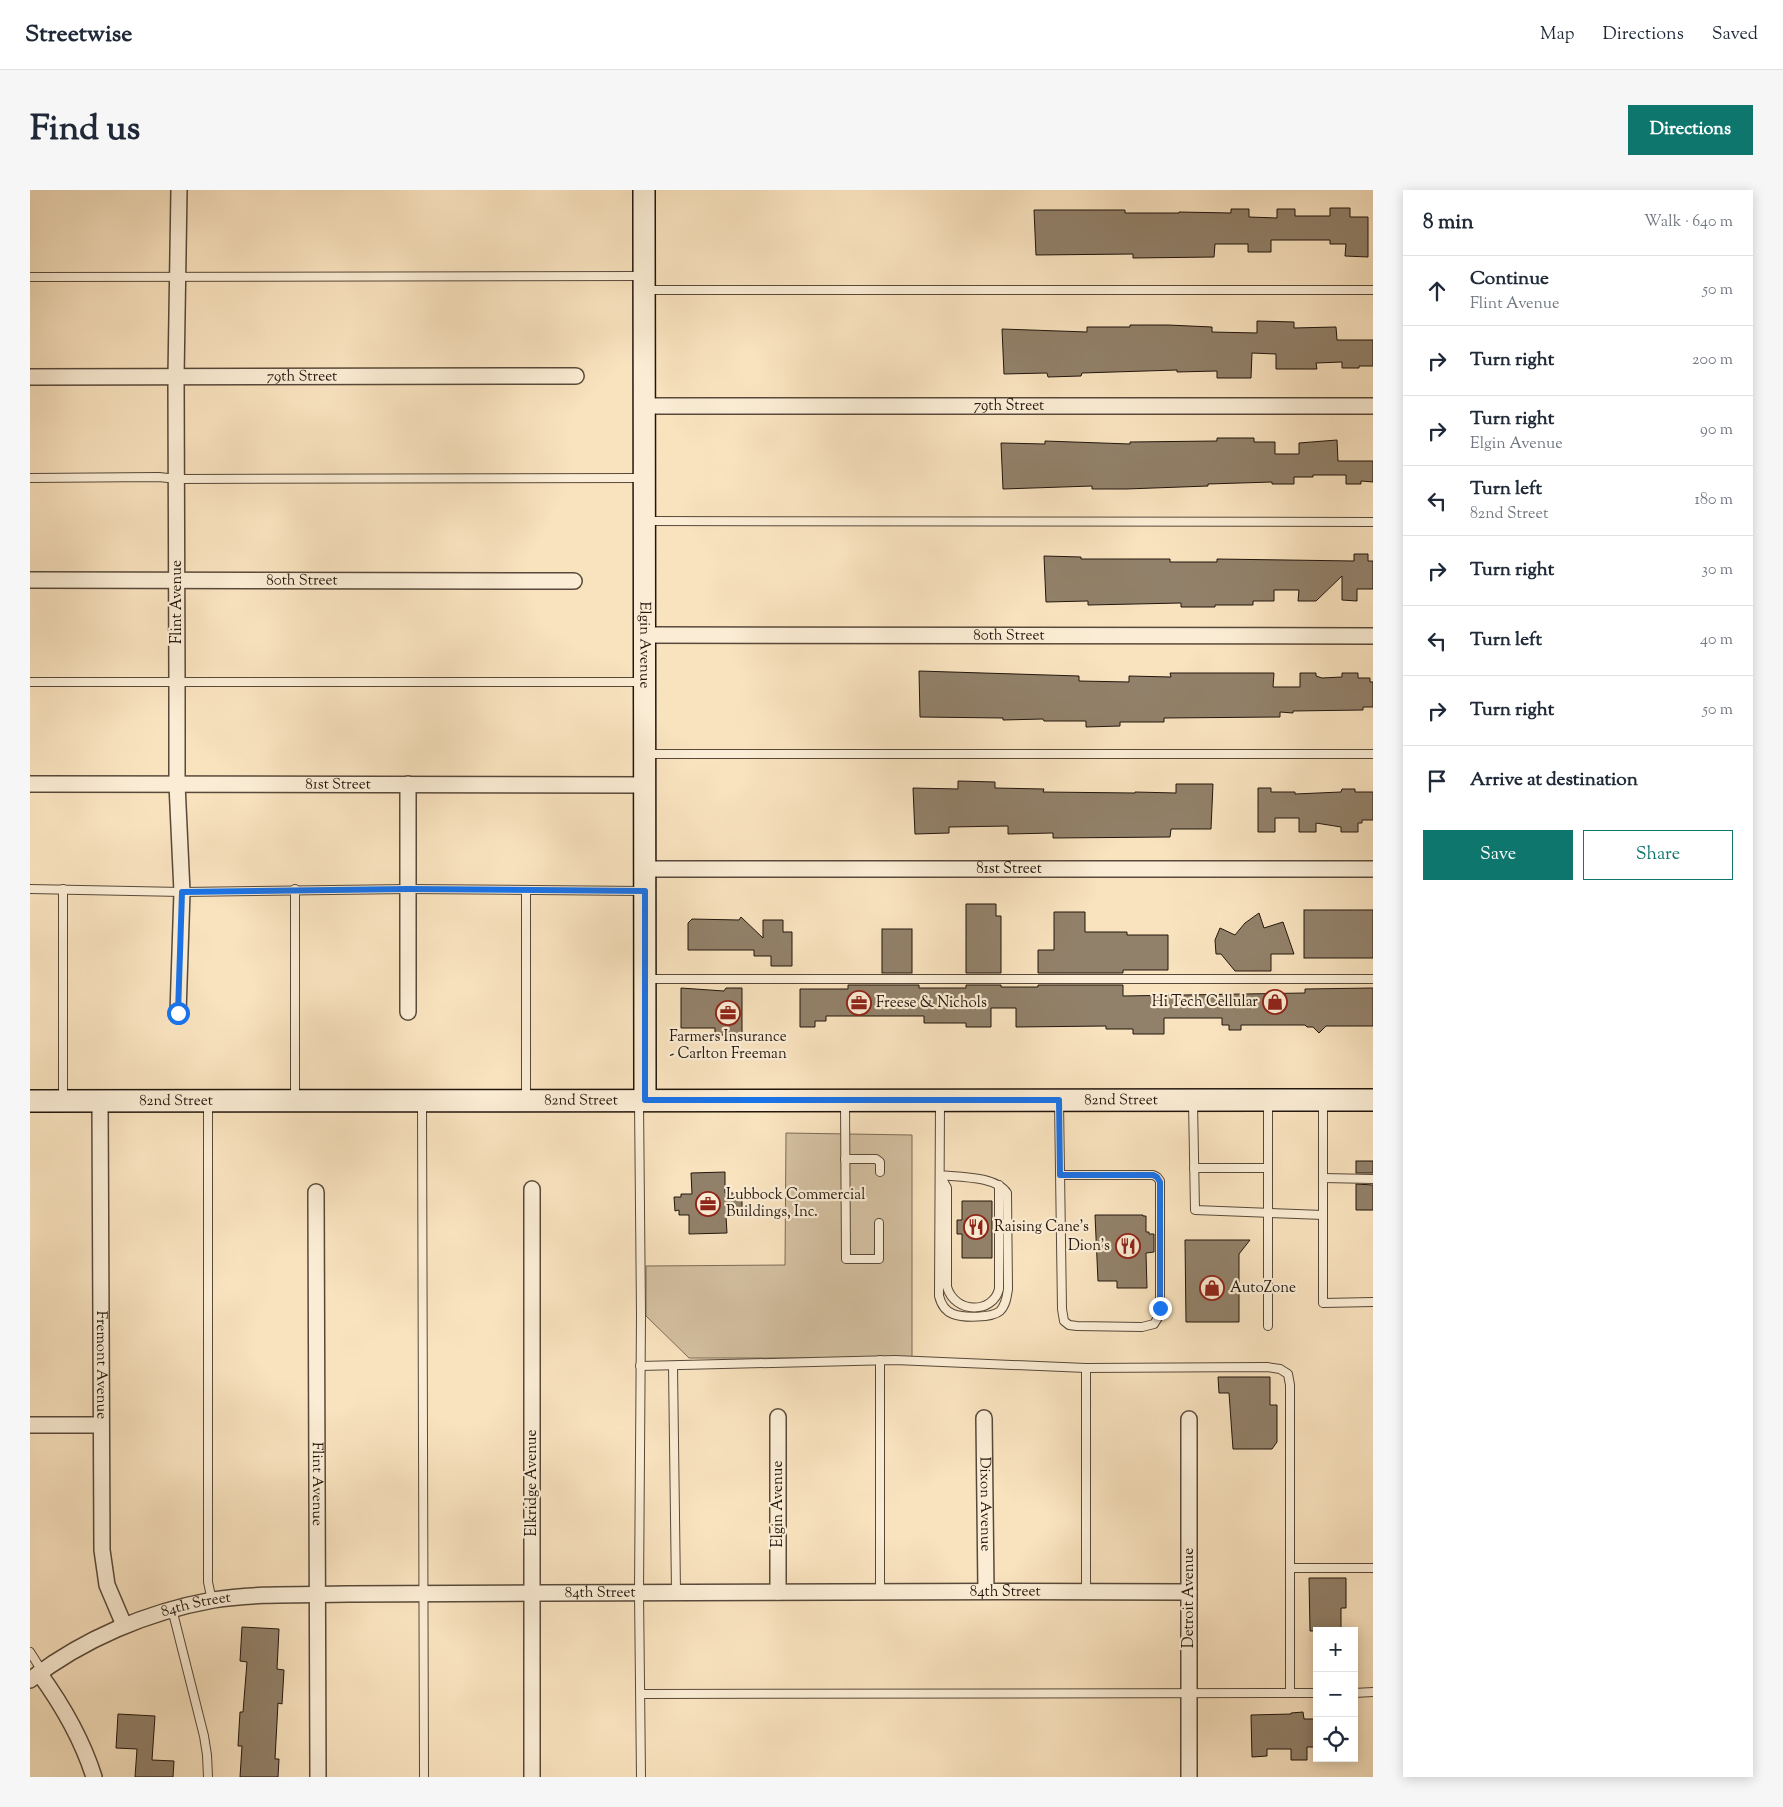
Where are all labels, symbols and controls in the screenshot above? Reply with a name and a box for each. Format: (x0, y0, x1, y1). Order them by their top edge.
text: Streetwise (25, 18, 132, 52)
text: Map (1540, 22, 1575, 48)
text: Directions (1603, 22, 1684, 48)
text: Saved (1712, 22, 1758, 48)
text: Find us (30, 105, 140, 156)
button: Directions (1628, 105, 1753, 155)
text: 8 min (1423, 208, 1474, 238)
text: Walk · 640 m (1644, 211, 1733, 234)
text: Continue (1470, 266, 1549, 293)
icon: ahead (1423, 277, 1451, 305)
text: 50 m (1702, 279, 1733, 302)
text: Flint Avenue (1470, 293, 1560, 316)
icon: right (1423, 347, 1451, 375)
text: Turn right (1470, 347, 1554, 374)
text: 200 m (1692, 349, 1733, 372)
street label: 79th Street (267, 366, 337, 387)
street label: 79th Street (974, 396, 1044, 417)
text: Turn right (1470, 406, 1554, 433)
icon: right (1423, 417, 1451, 445)
text: 90 m (1700, 419, 1733, 442)
text: Elgin Avenue (1470, 433, 1563, 456)
text: Turn left (1470, 476, 1542, 503)
icon: left (1423, 487, 1451, 515)
text: 180 m (1694, 489, 1733, 512)
text: 82nd Street (1470, 503, 1548, 526)
icon: right (1423, 557, 1451, 585)
text: Turn right (1470, 557, 1554, 584)
text: 30 m (1702, 559, 1733, 582)
street label: Flint Avenue (167, 560, 188, 644)
street label: 80th Street (266, 570, 338, 591)
street label: Elgin Avenue (634, 602, 655, 688)
street label: 80th Street (973, 625, 1045, 646)
icon: left (1423, 627, 1451, 655)
text: Turn left (1470, 627, 1542, 654)
text: 40 m (1700, 629, 1733, 652)
icon: right (1423, 697, 1451, 725)
text: Turn right (1470, 697, 1554, 724)
text: 50 m (1702, 699, 1733, 722)
icon: arrive (1423, 767, 1451, 795)
text: Arrive at destination (1470, 767, 1638, 794)
street label: 81st Street (305, 774, 371, 795)
button: Save (1423, 830, 1573, 880)
button: Share (1583, 830, 1733, 880)
street label: 81st Street (976, 859, 1042, 880)
shop icon: Hi Tech Cellular (1262, 989, 1288, 1015)
office icon: Freese & Nichols (846, 990, 872, 1016)
place label: Hi Tech Cellular (1152, 992, 1258, 1013)
place label: Freese & Nichols (876, 993, 987, 1014)
office icon: Farmers Insurance - Carlton Freeman (715, 1000, 741, 1026)
route start (167, 1002, 190, 1025)
place label: Farmers Insurance - Carlton Freeman (669, 1027, 787, 1065)
street label: 82nd Street (139, 1090, 213, 1111)
street label: 82nd Street (544, 1090, 618, 1111)
street label: 82nd Street (1084, 1090, 1158, 1111)
place label: Lubbock Commercial Buildings, Inc. (726, 1185, 865, 1223)
office icon: Lubbock Commercial Buildings, Inc. (695, 1191, 721, 1217)
restaurant icon: Raising Cane's (963, 1214, 989, 1240)
place label: Raising Cane's (994, 1217, 1089, 1238)
restaurant icon: Dion's (1115, 1233, 1141, 1259)
place label: Dion's (1068, 1236, 1110, 1257)
shop icon: AutoZone (1199, 1275, 1225, 1301)
place label: AutoZone (1230, 1278, 1296, 1299)
route end (1149, 1297, 1172, 1320)
street label: Fremont Avenue (90, 1311, 112, 1419)
street label: Elkridge Avenue (522, 1430, 543, 1536)
street label: Flint Avenue (306, 1442, 328, 1526)
street label: Dixon Avenue (974, 1457, 996, 1551)
street label: Elgin Avenue (768, 1461, 789, 1547)
street label: Detroit Avenue (1179, 1548, 1200, 1648)
street label: 84th Street (970, 1581, 1041, 1602)
street label: 84th Street (565, 1582, 636, 1603)
street label: 84th Street (159, 1587, 232, 1623)
map controls (1313, 1627, 1358, 1762)
button: + (1313, 1627, 1358, 1672)
button: − (1313, 1672, 1358, 1717)
button: locate (1313, 1717, 1358, 1762)

